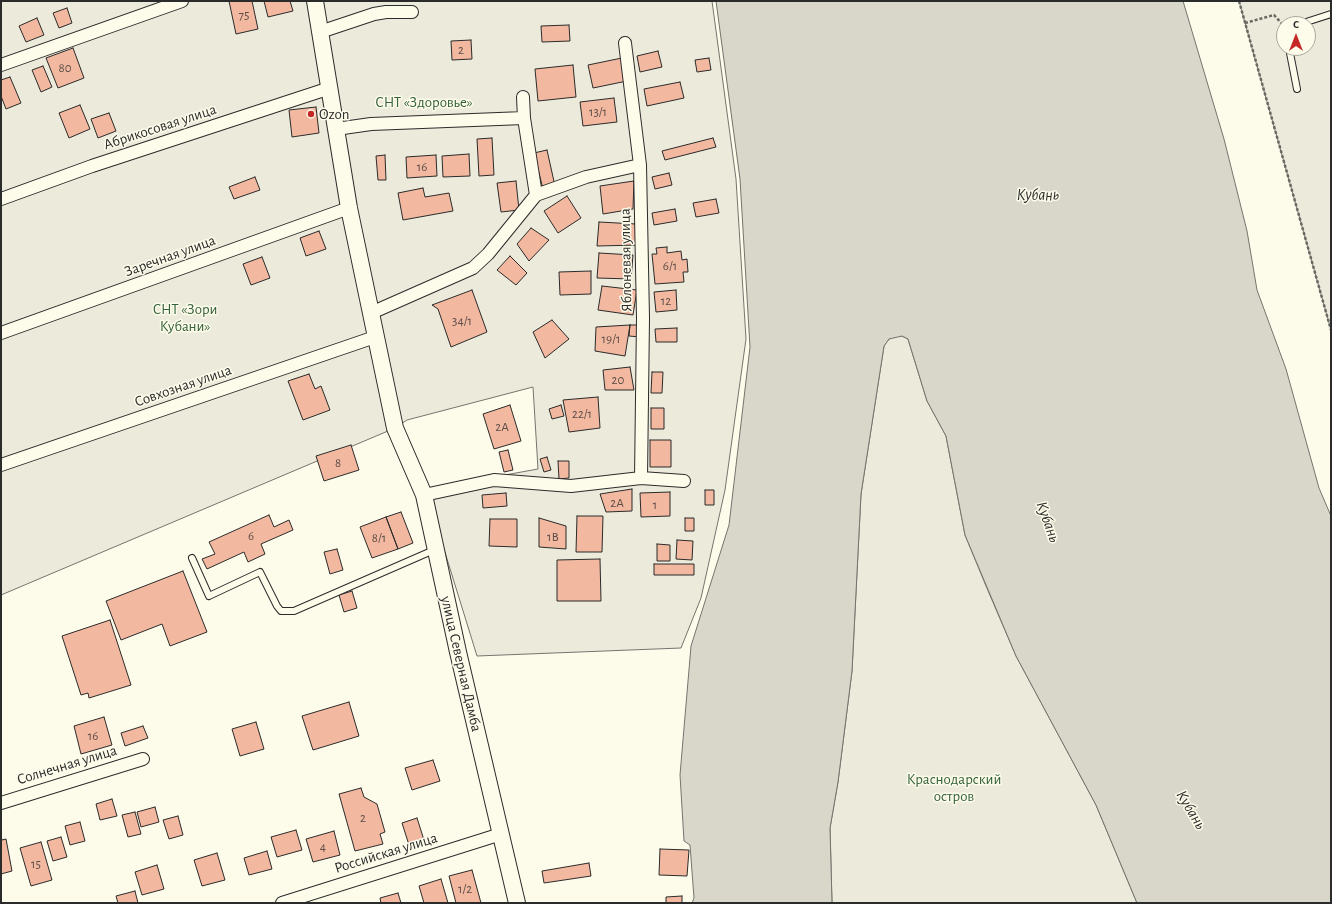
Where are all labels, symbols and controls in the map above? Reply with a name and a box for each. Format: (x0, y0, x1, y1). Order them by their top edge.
house number: 75 (239, 7, 249, 23)
north arrow (1276, 16, 1316, 56)
text: С (1293, 19, 1299, 30)
house number: 2 (458, 42, 464, 58)
house number: 80 (58, 60, 72, 76)
park label: СНТ «Здоровье» (375, 93, 473, 111)
street label: Абрикосовая улица (101, 100, 219, 154)
house number: 13/1 (589, 104, 607, 120)
place label: Ozon (319, 105, 349, 123)
marker: Ozon (306, 109, 316, 119)
house number: 16 (417, 159, 427, 175)
water label: Кубань (1017, 185, 1059, 205)
street label: Яблоневая улица (616, 208, 636, 312)
street label: Заречная улица (122, 231, 218, 281)
house number: 6/1 (663, 258, 677, 274)
house number: 12 (661, 293, 671, 309)
park label: СНТ «Зори Кубани» (153, 300, 217, 335)
house number: 34/1 (452, 313, 472, 329)
house number: 19/1 (602, 331, 620, 347)
street label: Совхозная улица (132, 361, 234, 411)
house number: 20 (612, 372, 624, 388)
house number: 22/1 (572, 406, 592, 422)
house number: 2А (495, 419, 509, 435)
house number: 8 (335, 455, 341, 471)
house number: 2А (610, 495, 624, 511)
house number: 1 (653, 497, 657, 513)
water label: Кубань (1032, 499, 1064, 545)
house number: 6 (248, 528, 254, 544)
house number: 1В (547, 529, 559, 545)
house number: 8/1 (372, 530, 386, 546)
street label: улица Северная Дамба (437, 594, 485, 734)
house number: 16 (88, 728, 98, 744)
street label: Солнечная улица (15, 741, 119, 789)
park label: Краснодарский остров (907, 770, 1001, 805)
water label: Кубань (1172, 787, 1210, 833)
house number: 2 (360, 810, 366, 826)
street label: Российская улица (332, 829, 440, 877)
house number: 4 (320, 839, 326, 855)
house number: 15 (31, 856, 41, 872)
house number: 1/2 (458, 881, 472, 897)

